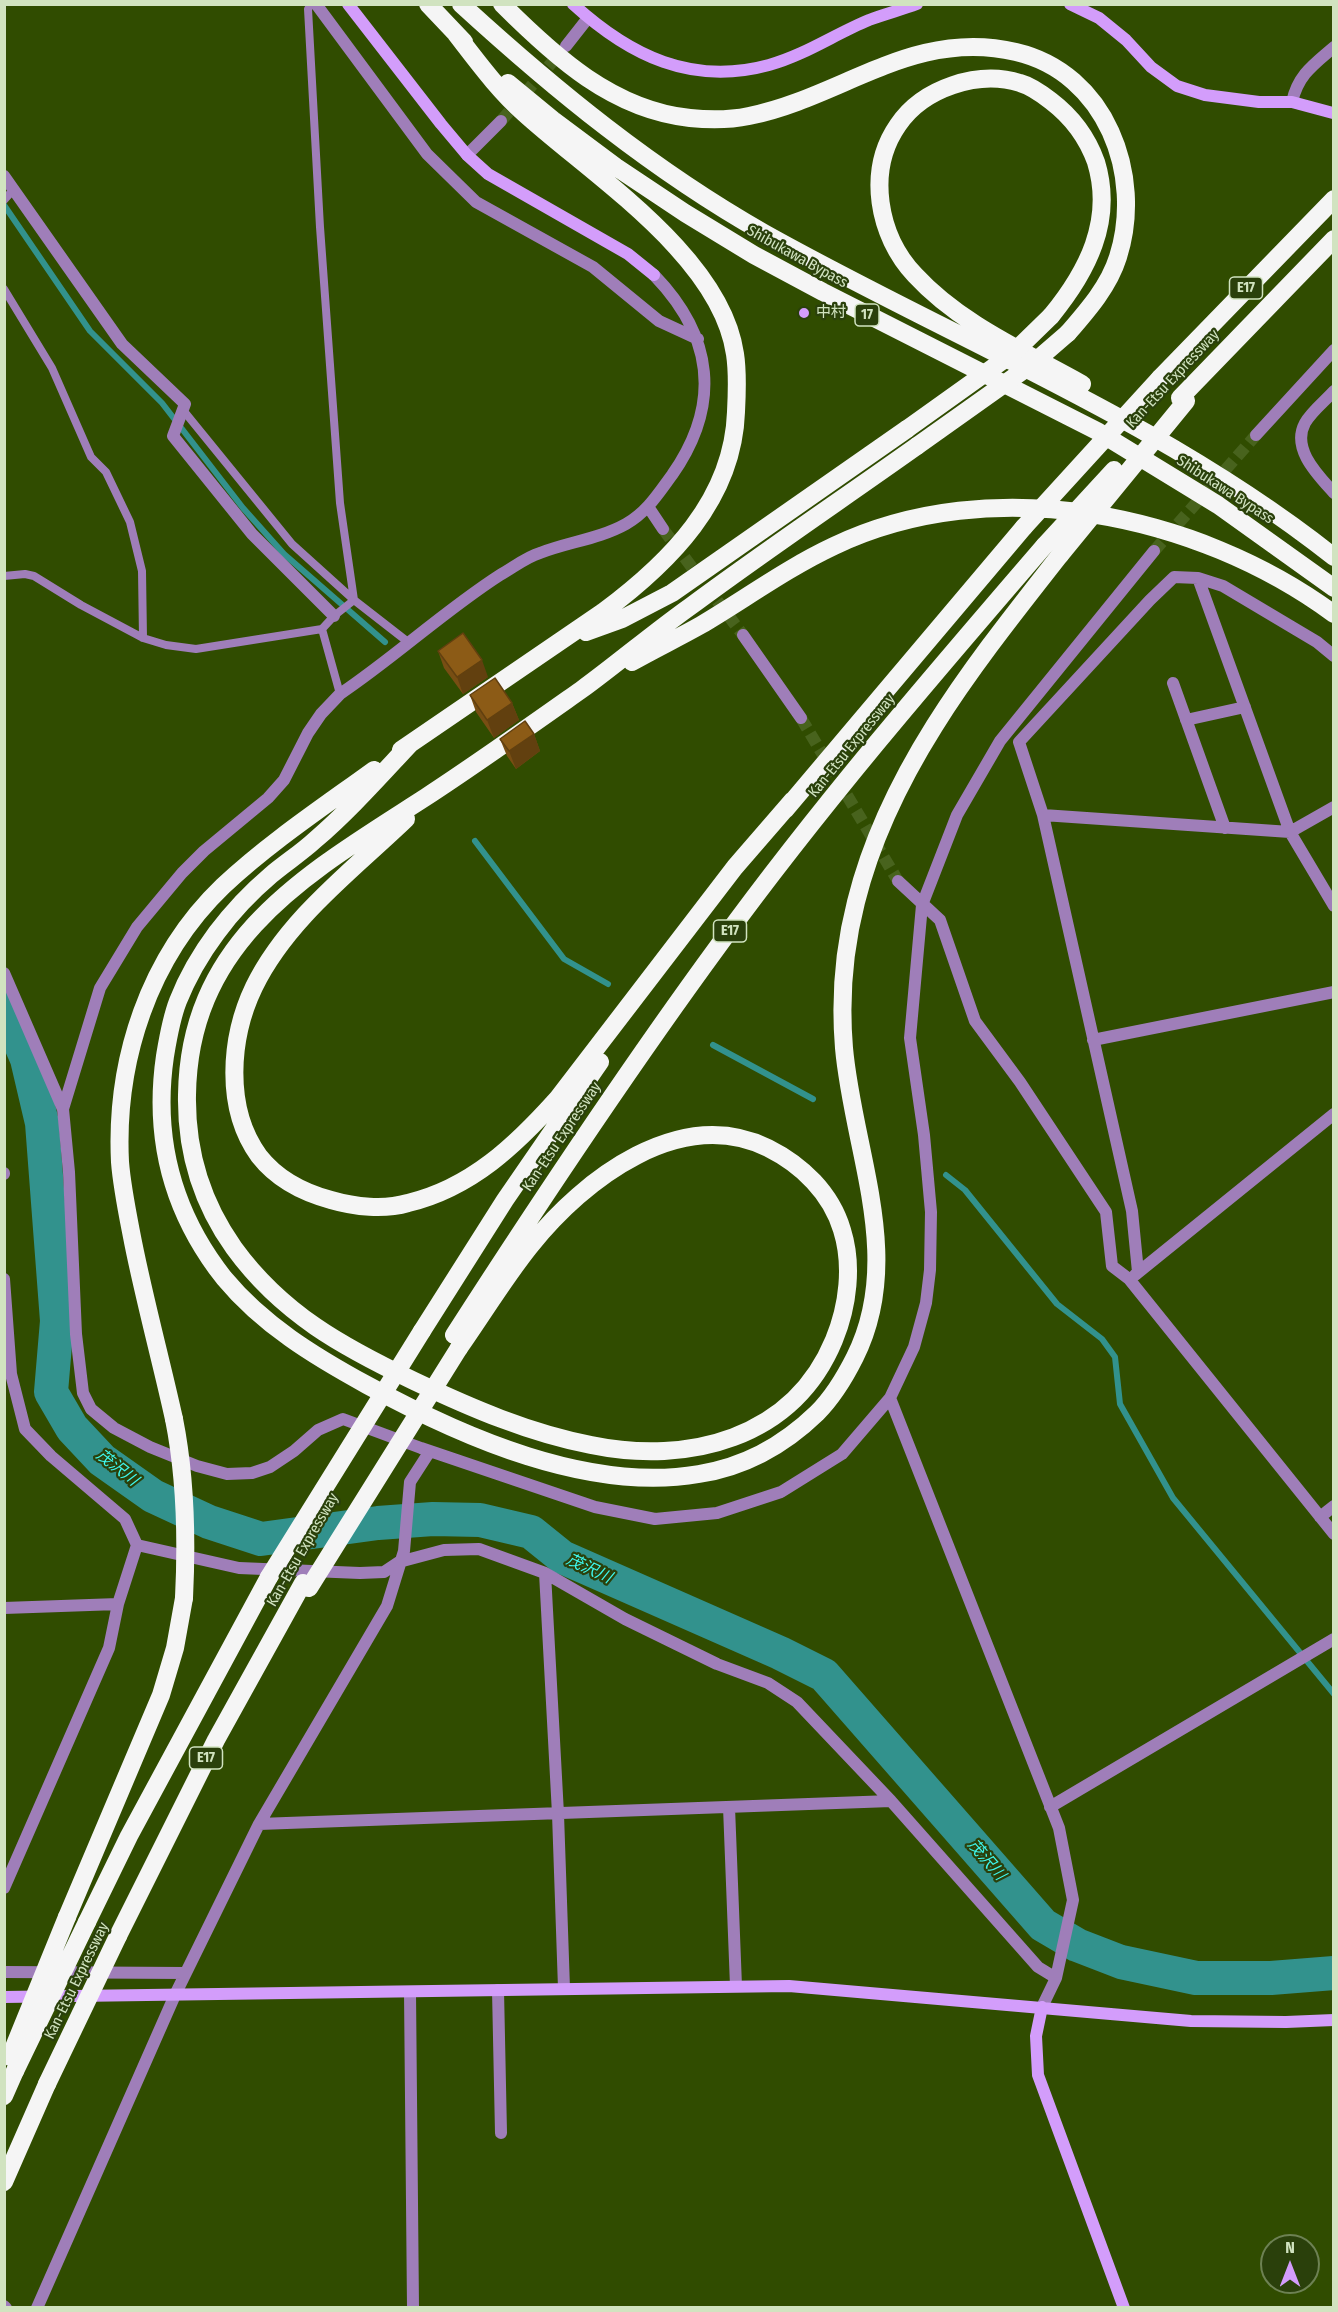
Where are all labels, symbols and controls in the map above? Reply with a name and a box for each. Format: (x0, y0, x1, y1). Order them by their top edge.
street label: Shibukawa Bypass (744, 222, 850, 292)
road number: E17 (1230, 277, 1262, 299)
place label: 中村 (816, 304, 846, 322)
road number: 17 (855, 304, 879, 326)
marker: 中村 (797, 306, 811, 320)
street label: Kan-Etsu Expressway (1123, 326, 1223, 432)
street label: Shibukawa Bypass (1173, 452, 1277, 528)
street label: Kan-Etsu Expressway (805, 691, 899, 801)
road number: E17 (714, 920, 746, 942)
street label: Kan-Etsu Expressway (519, 1079, 605, 1195)
water label: 茂沢川 (92, 1446, 142, 1490)
street label: Kan-Etsu Expressway (263, 1490, 343, 1610)
water label: 茂沢川 (563, 1550, 615, 1588)
road number: E17 (190, 1747, 222, 1769)
water label: 茂沢川 (963, 1836, 1009, 1884)
street label: Kan-Etsu Expressway (41, 1920, 113, 2042)
north arrow (1260, 2234, 1320, 2294)
text: N (1285, 2238, 1295, 2257)

